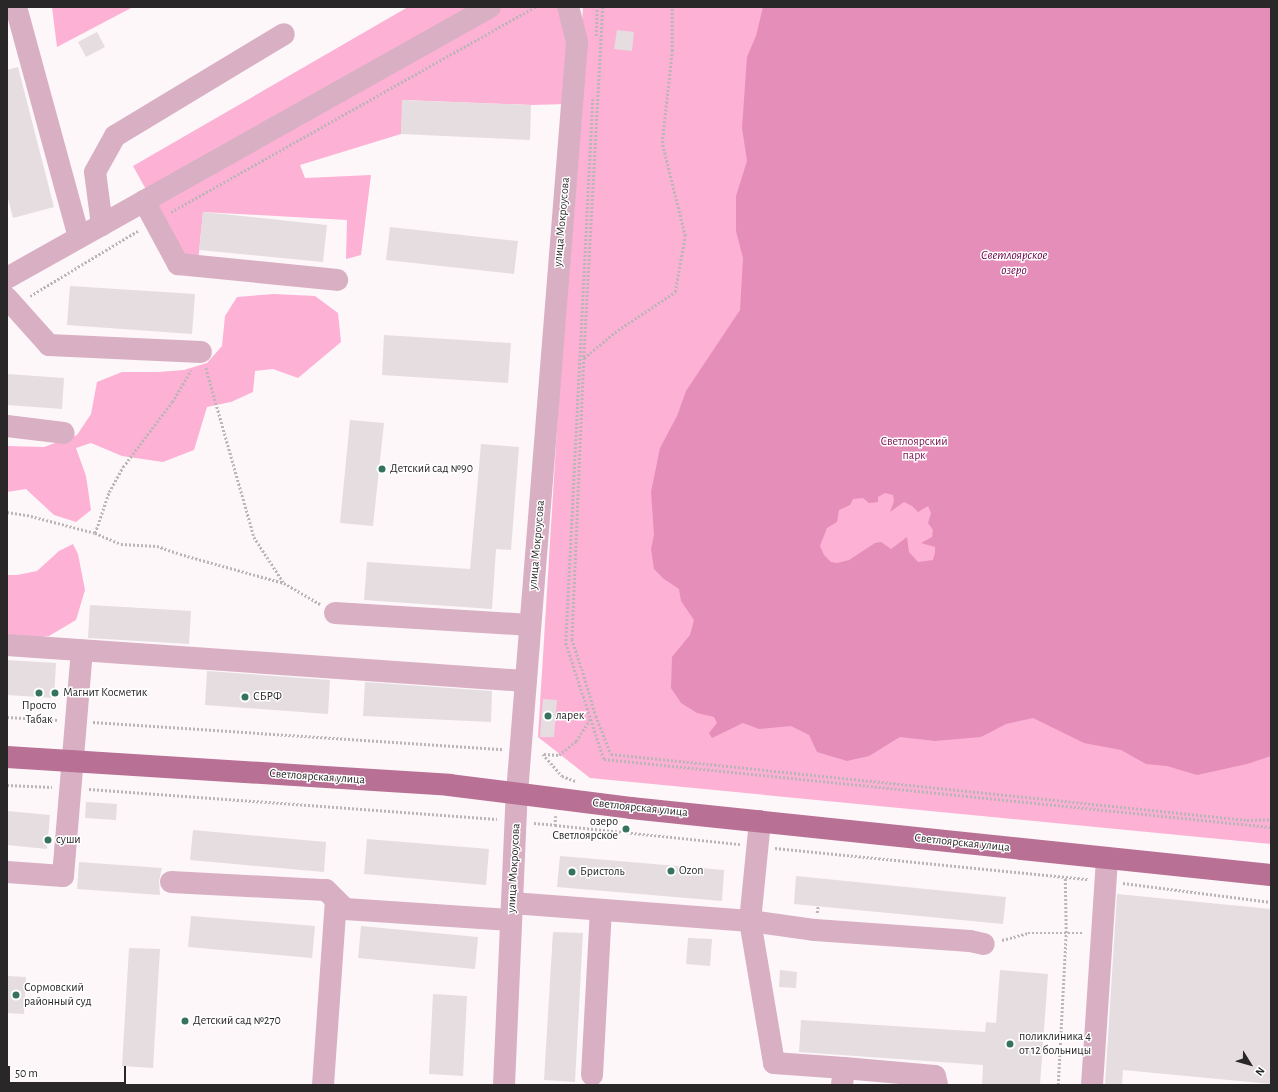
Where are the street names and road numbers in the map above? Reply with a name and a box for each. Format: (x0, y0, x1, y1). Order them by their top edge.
street label: улица Мокроусова (551, 177, 573, 267)
street label: улица Мокроусова (526, 500, 548, 590)
street label: Светлоярская улица (269, 766, 365, 788)
street label: Светлоярская улица (592, 796, 688, 820)
street label: улица Мокроусова (504, 823, 524, 913)
street label: Светлоярская улица (914, 831, 1010, 855)

